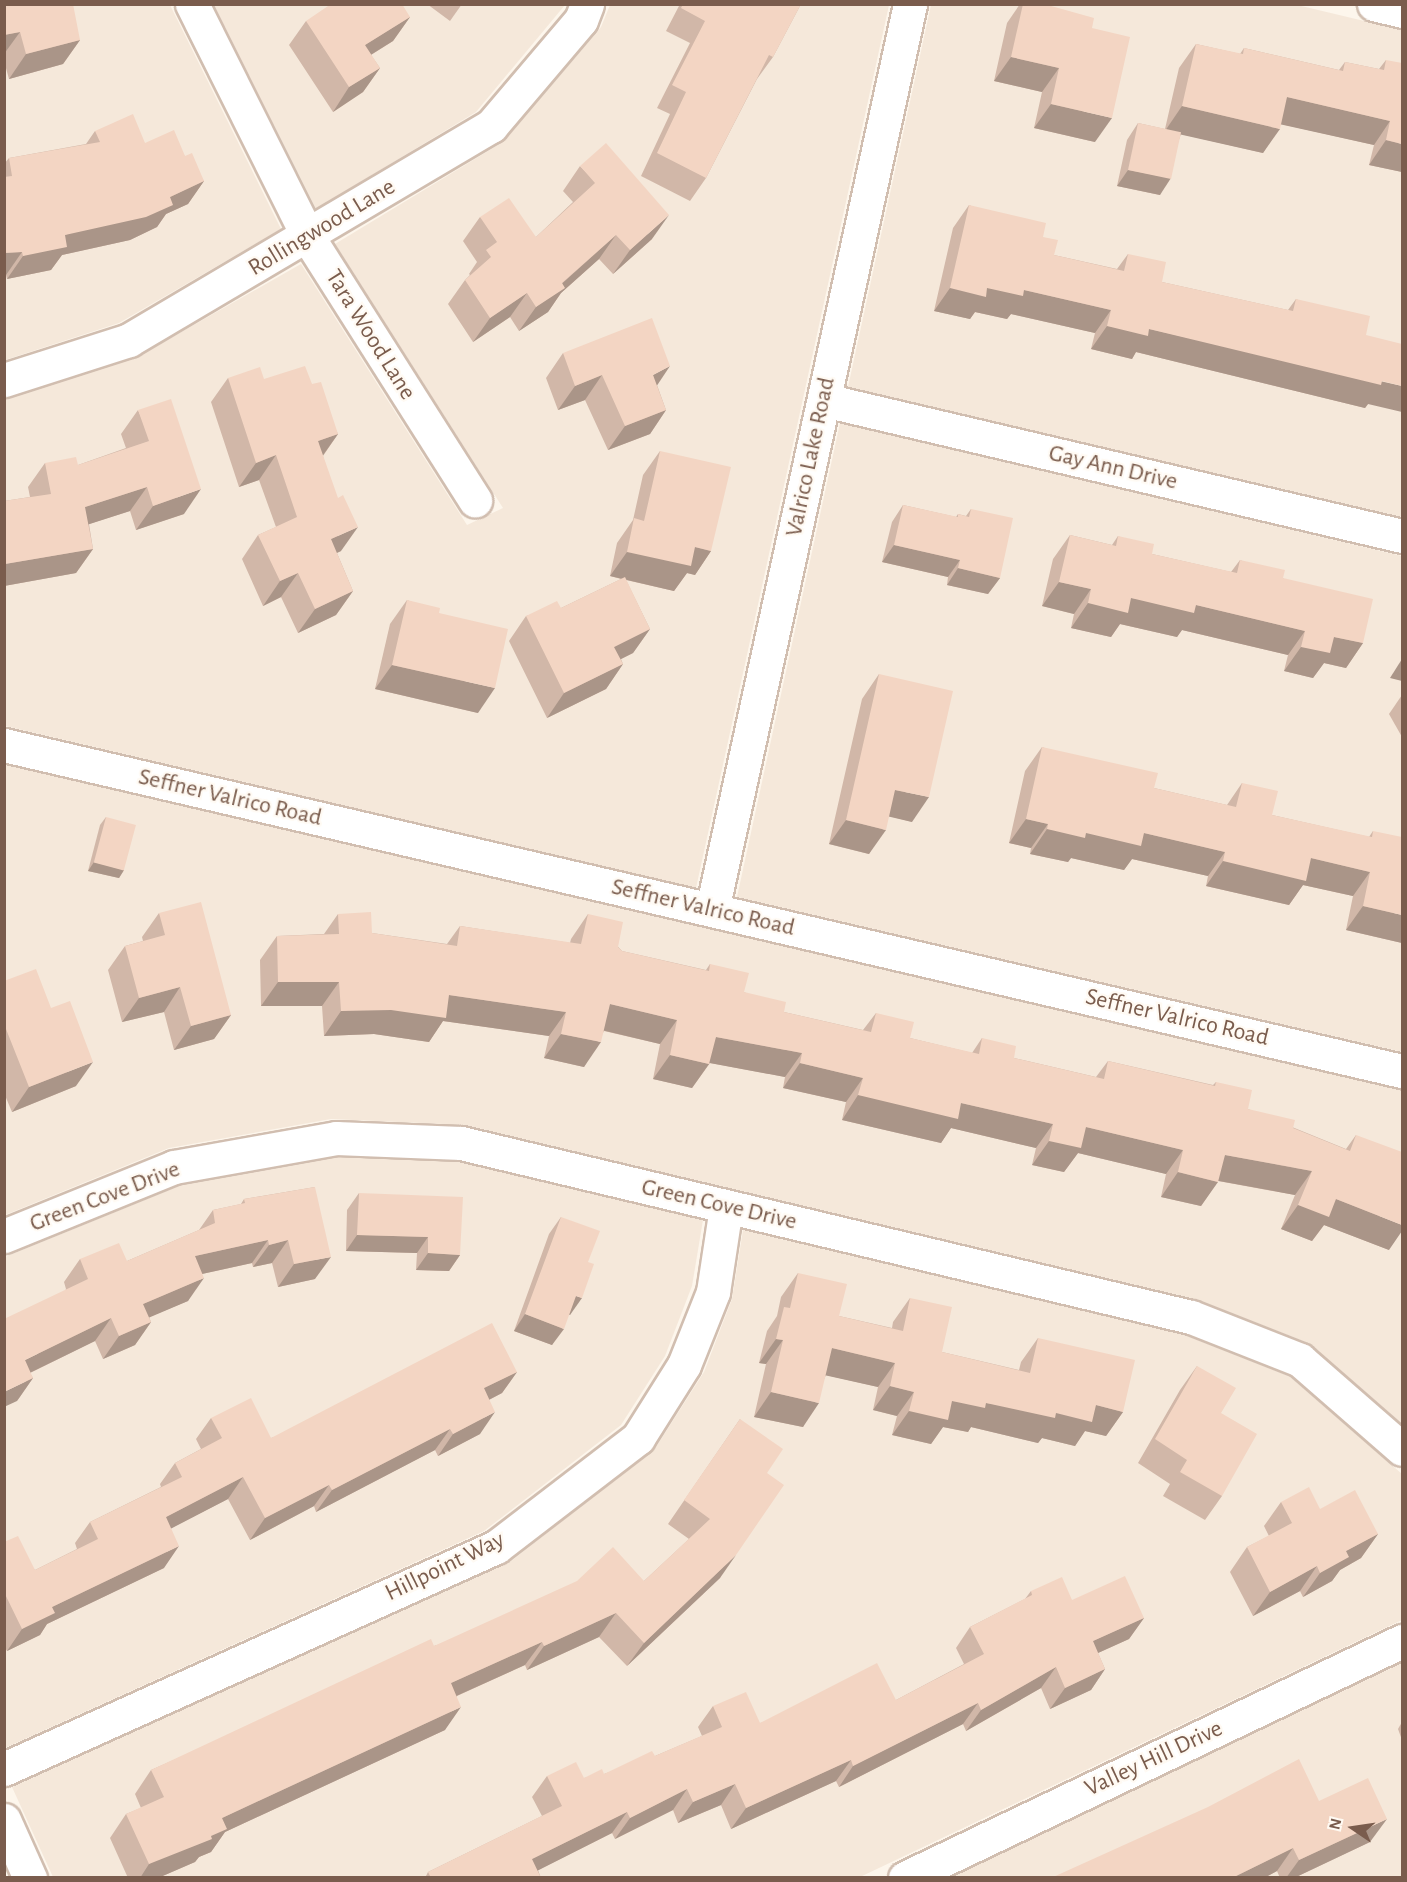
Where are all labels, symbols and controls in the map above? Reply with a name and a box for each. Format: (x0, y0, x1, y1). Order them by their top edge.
street label: Rollingwood Lane (243, 173, 401, 283)
street label: Tara Wood Lane (319, 265, 421, 405)
street label: Valrico Lake Road (780, 375, 842, 539)
street label: Gay Ann Drive (1046, 439, 1180, 497)
street label: Seffner Valrico Road (136, 763, 324, 833)
street label: Seffner Valrico Road (609, 873, 797, 943)
street label: Seffner Valrico Road (1083, 983, 1271, 1053)
street label: Green Cove Drive (26, 1155, 184, 1239)
street label: Green Cove Drive (639, 1173, 799, 1237)
street label: Hillpoint Way (381, 1526, 509, 1608)
street label: Valley Hill Drive (1081, 1715, 1227, 1803)
north arrow (1323, 1798, 1383, 1858)
text: N (1326, 1817, 1345, 1831)

